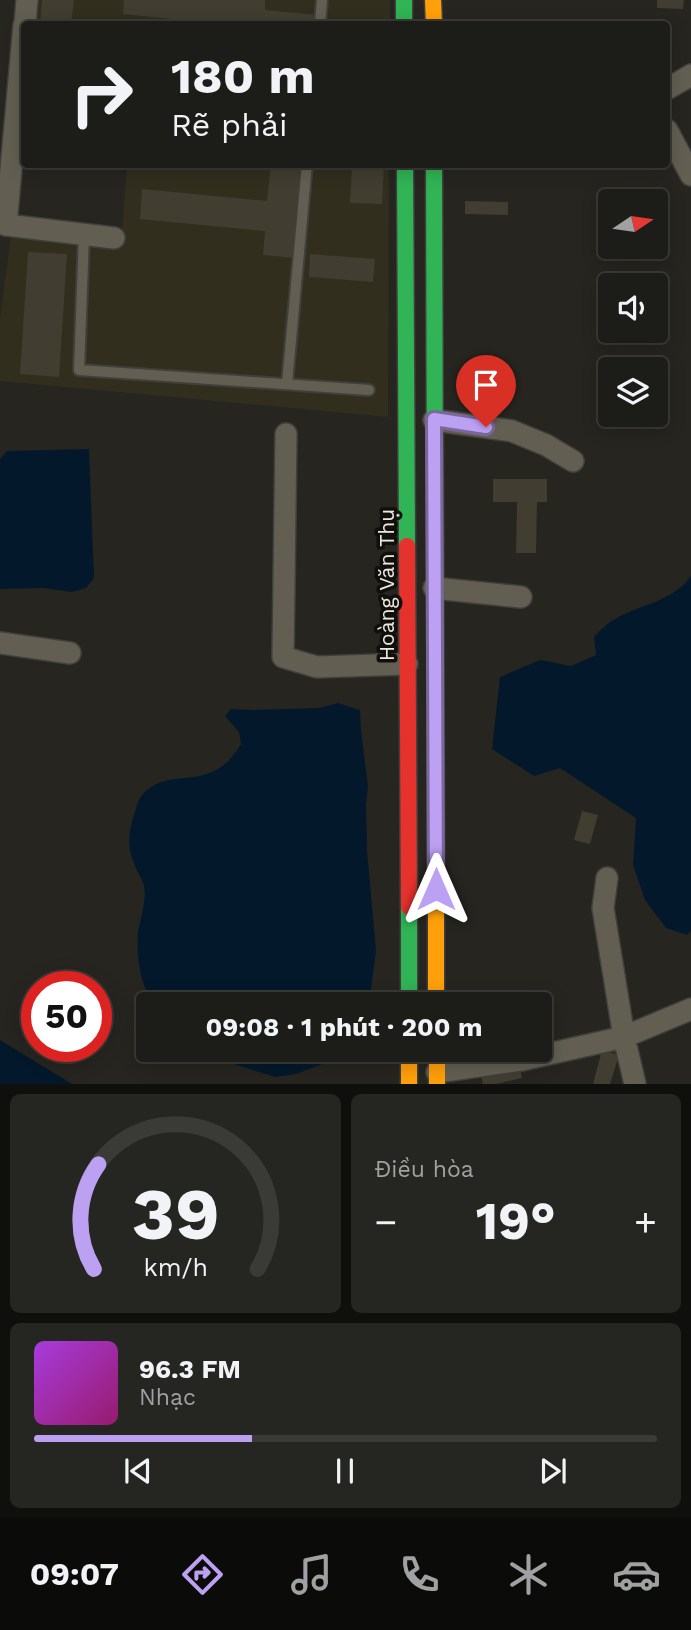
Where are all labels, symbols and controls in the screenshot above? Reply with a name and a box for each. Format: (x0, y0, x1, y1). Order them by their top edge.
text: 180 m (171, 47, 315, 105)
icon: right (56, 49, 147, 140)
text: Rẽ phải (171, 106, 288, 144)
north arrow (598, 189, 668, 259)
map controls (598, 189, 668, 427)
button: sound (598, 273, 668, 343)
pin (456, 355, 516, 427)
button: layers (598, 357, 668, 427)
icon: arrive (467, 366, 505, 404)
street label: Hoàng Văn Thụ (374, 509, 399, 661)
position arrow (399, 852, 473, 926)
speed limit sign: 50 (21, 971, 112, 1062)
text: 09:08 · 1 phút · 200 m (206, 1012, 482, 1042)
text: Điều hòa (375, 1156, 474, 1183)
text: 39 (131, 1172, 219, 1258)
text: 19° (476, 1191, 556, 1252)
text: − (375, 1200, 397, 1244)
text: + (634, 1200, 657, 1244)
text: km/h (143, 1253, 207, 1282)
text: 96.3 FM (139, 1354, 241, 1384)
text: Nhạc (139, 1384, 196, 1411)
icon: previous (119, 1452, 157, 1490)
icon: pause (326, 1452, 364, 1490)
icon: next (534, 1452, 572, 1490)
icon: directions (178, 1550, 227, 1599)
icon: music (287, 1550, 336, 1599)
icon: phone (395, 1550, 444, 1599)
icon: climate (504, 1550, 553, 1599)
icon: car (612, 1550, 661, 1599)
text: 09:07 (30, 1555, 119, 1593)

